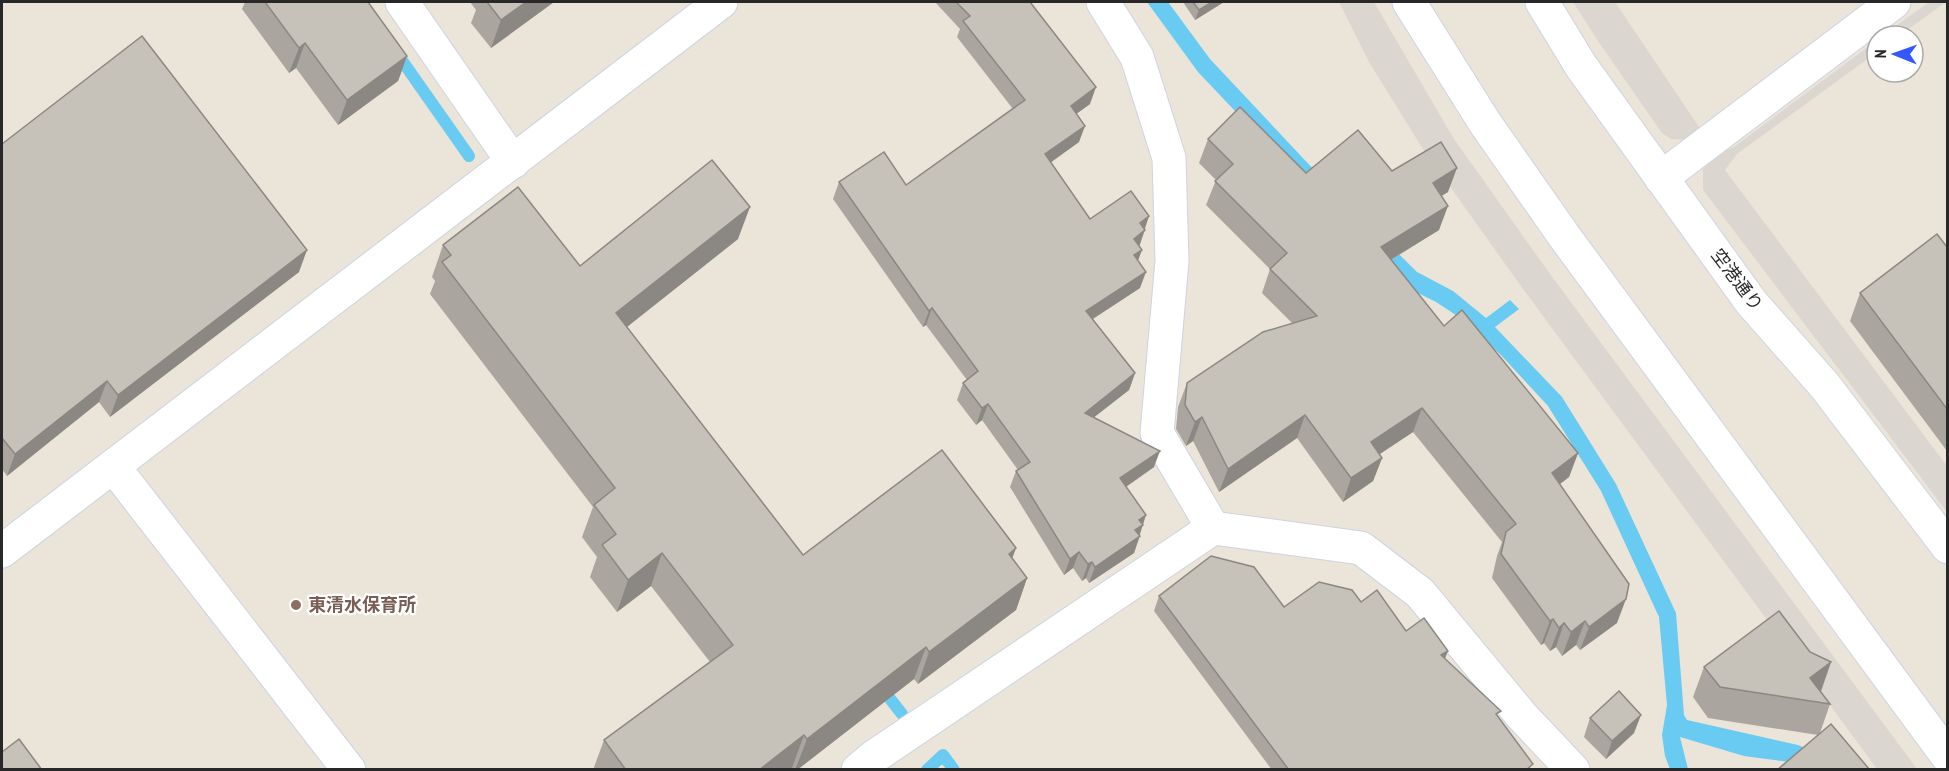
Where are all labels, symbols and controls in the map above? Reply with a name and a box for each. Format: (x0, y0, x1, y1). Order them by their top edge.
north arrow (1865, 24, 1925, 84)
text: N (1870, 49, 1890, 58)
street label: 空港通り (1707, 244, 1768, 315)
place label: 東清水保育所 (308, 593, 416, 616)
marker: 東清水保育所 (289, 598, 303, 612)

